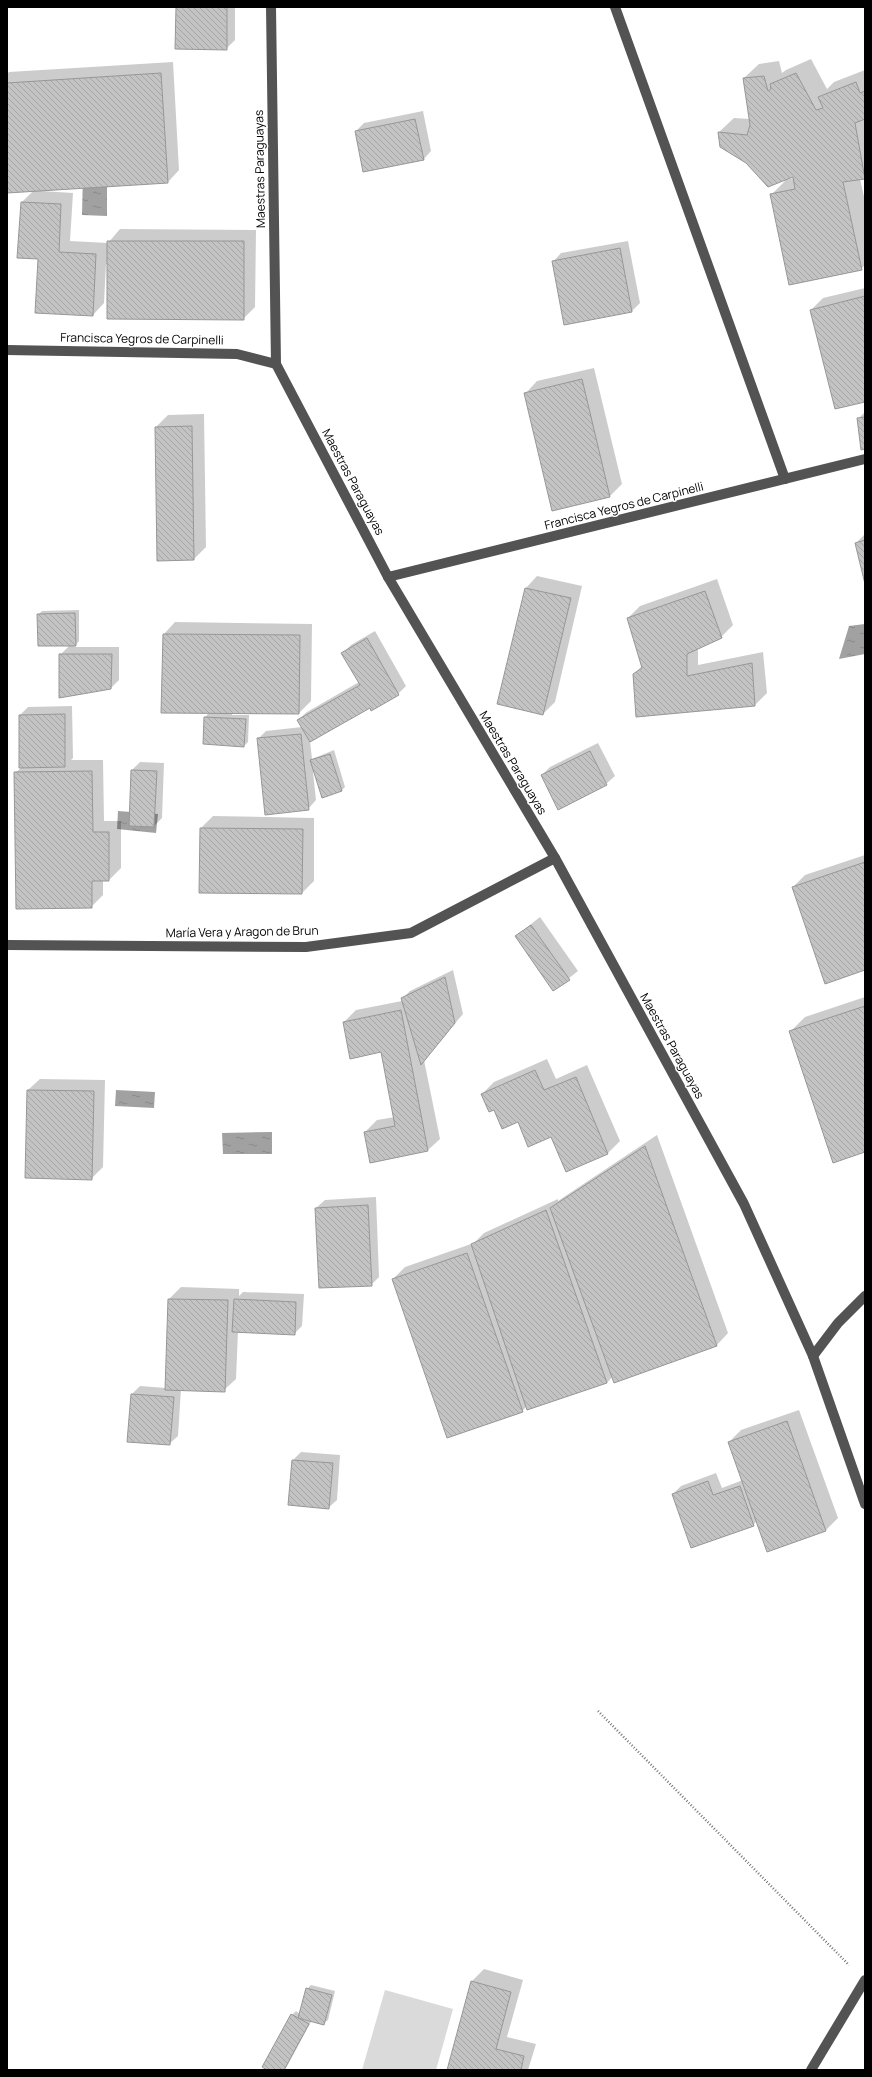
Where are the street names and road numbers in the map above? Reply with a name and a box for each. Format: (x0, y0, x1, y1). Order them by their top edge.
street label: Maestras Paraguayas (250, 110, 269, 228)
street label: Francisca Yegros de Carpinelli (60, 329, 224, 348)
street label: Maestras Paraguayas (318, 426, 389, 538)
street label: Francisca Yegros de Carpinelli (543, 478, 705, 534)
street label: Maestras Paraguayas (476, 708, 551, 818)
street label: María Vera y Aragon de Brun (165, 922, 319, 941)
street label: Maestras Paraguayas (636, 990, 709, 1102)

